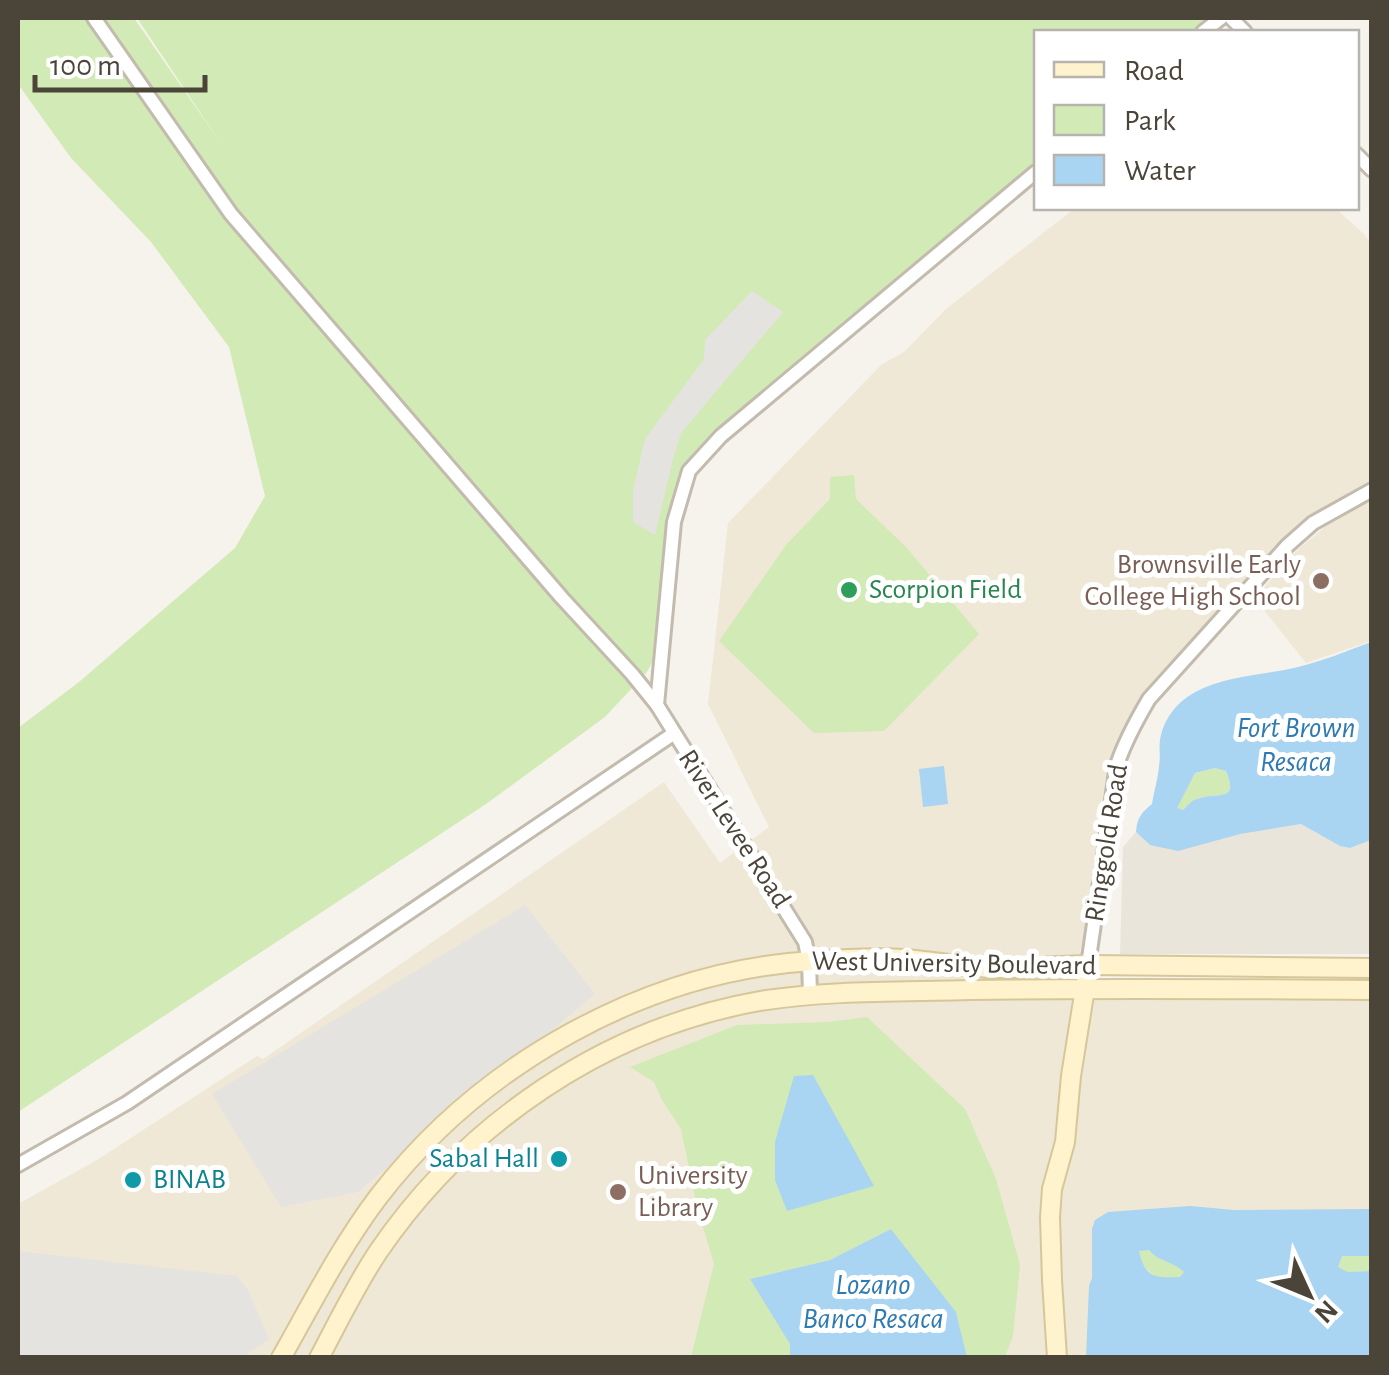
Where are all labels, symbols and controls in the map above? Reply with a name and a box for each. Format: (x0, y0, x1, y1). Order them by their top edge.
scale bar (35, 30, 205, 92)
legend (1034, 30, 1359, 210)
text: 100 m (50, 51, 121, 81)
text: Road (1124, 56, 1184, 86)
text: Park (1124, 106, 1176, 136)
text: Water (1124, 156, 1196, 186)
place label: Brownsville Early College High School (1084, 551, 1301, 611)
marker: Brownsville Early College High School (1310, 570, 1332, 592)
place label: Scorpion Field (869, 576, 1022, 604)
marker: Scorpion Field (838, 579, 860, 601)
water label: Fort Brown Resaca (1237, 713, 1355, 777)
street label: River Levee Road (673, 745, 795, 913)
street label: Ringgold Road (1081, 762, 1133, 924)
street label: West University Boulevard (811, 948, 1097, 980)
place label: Sabal Hall (429, 1145, 539, 1173)
marker: Sabal Hall (548, 1148, 570, 1170)
place label: University Library (638, 1162, 748, 1222)
place label: BINAB (153, 1166, 226, 1194)
marker: BINAB (122, 1169, 144, 1191)
marker: University Library (607, 1181, 629, 1203)
north arrow (1259, 1245, 1359, 1345)
water label: Lozano Banco Resaca (802, 1270, 944, 1334)
text: N (1309, 1294, 1342, 1328)

